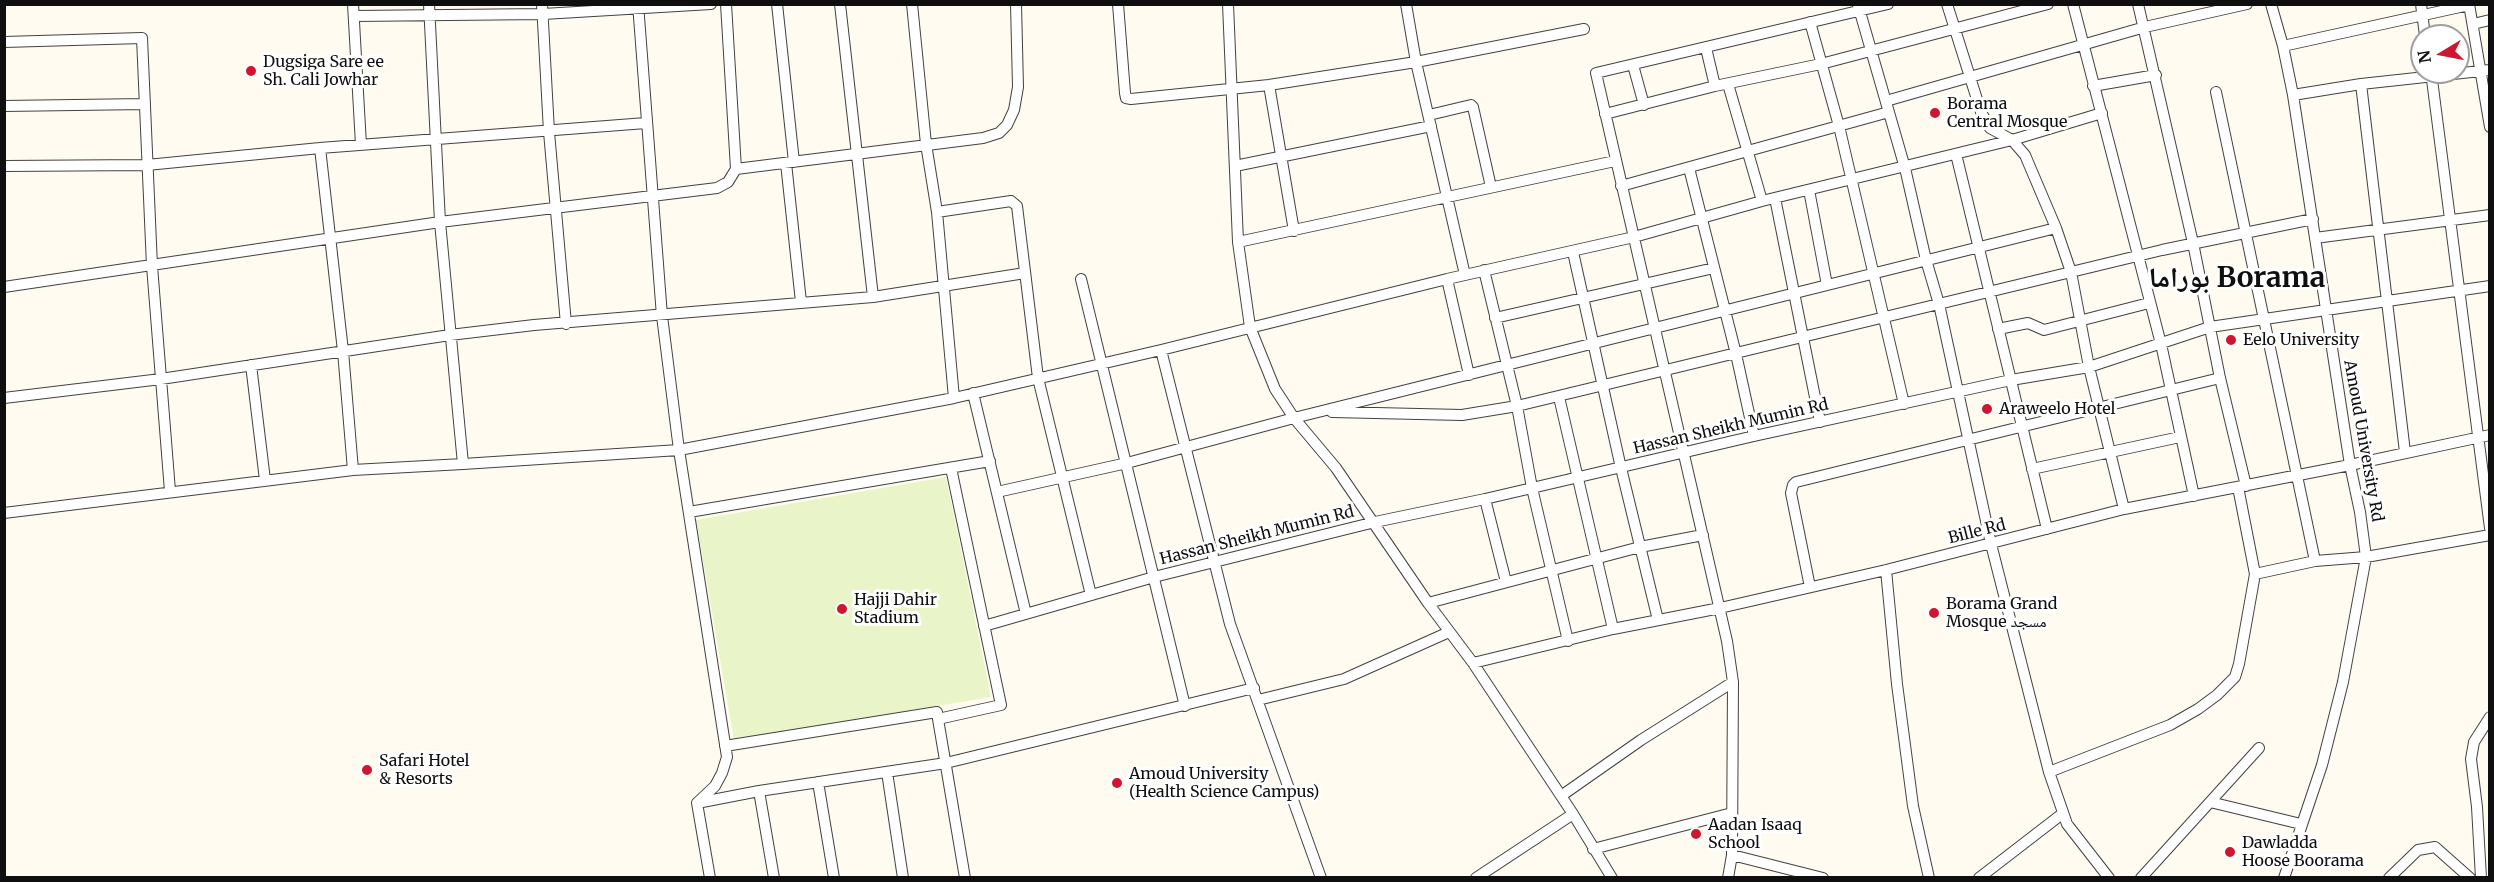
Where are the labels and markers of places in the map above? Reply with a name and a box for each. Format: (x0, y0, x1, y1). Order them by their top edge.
place label: Dugsiga Sare ee Sh. Cali Jowhar (263, 52, 384, 90)
marker: Dugsiga Sare ee Sh. Cali Jowhar (244, 64, 258, 78)
place label: Borama Central Mosque (1947, 94, 2067, 132)
marker: Borama Central Mosque (1928, 106, 1942, 120)
place label: Eelo University (2243, 330, 2359, 350)
marker: Eelo University (2224, 333, 2238, 347)
place label: Araweelo Hotel (1999, 399, 2115, 419)
marker: Araweelo Hotel (1980, 402, 1994, 416)
place label: Hajji Dahir Stadium (854, 590, 937, 628)
place label: Borama Grand Mosque مسجد (1946, 594, 2057, 632)
marker: Hajji Dahir Stadium (835, 602, 849, 616)
marker: Borama Grand Mosque مسجد (1927, 606, 1941, 620)
place label: Safari Hotel & Resorts (379, 751, 469, 789)
marker: Safari Hotel & Resorts (360, 763, 374, 777)
place label: Amoud University (Health Science Campus) (1129, 764, 1319, 802)
marker: Amoud University (Health Science Campus) (1110, 776, 1124, 790)
place label: Aadan Isaaq School (1708, 815, 1802, 853)
marker: Aadan Isaaq School (1689, 827, 1703, 841)
place label: Dawladda Hoose Boorama (2242, 833, 2364, 871)
marker: Dawladda Hoose Boorama (2223, 845, 2237, 859)

